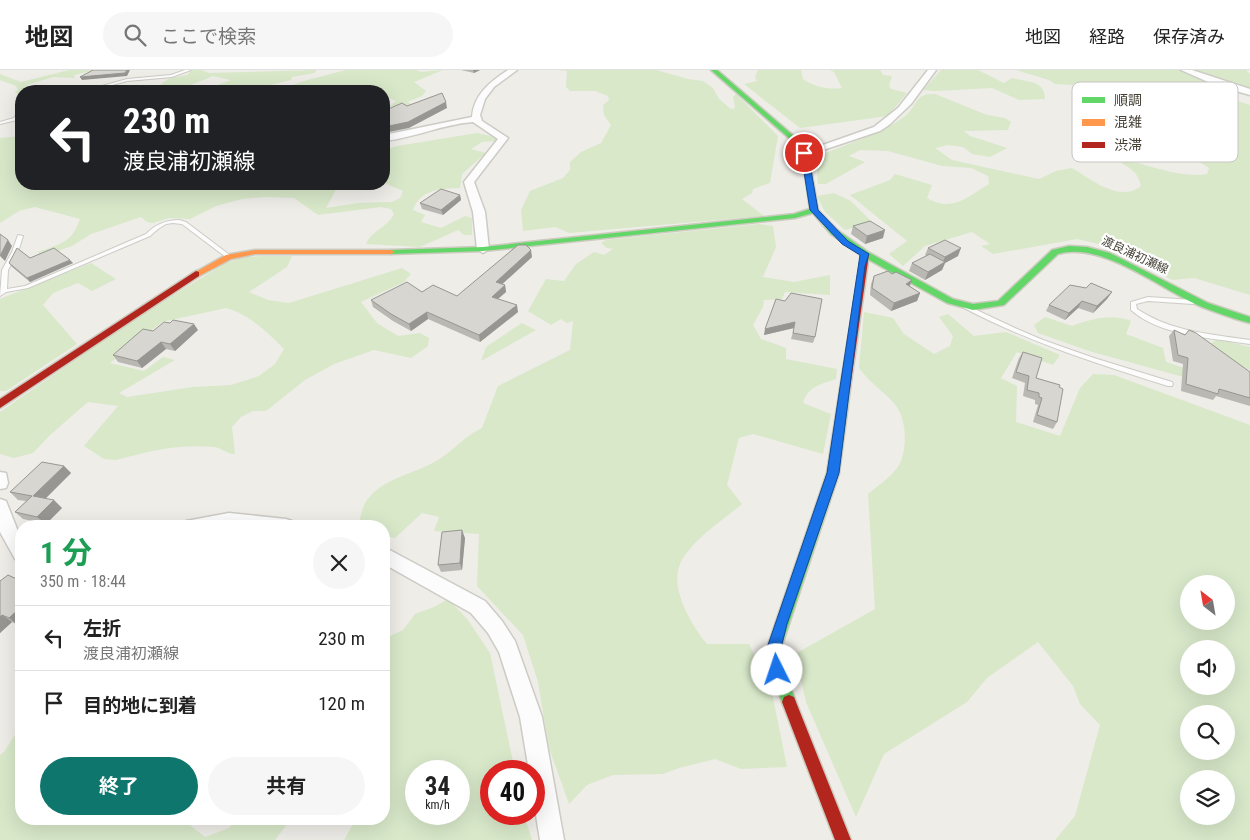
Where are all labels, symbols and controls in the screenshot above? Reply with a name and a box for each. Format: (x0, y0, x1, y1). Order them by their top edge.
search box (103, 12, 453, 57)
icon: search (121, 21, 149, 49)
text: 地図 (25, 23, 73, 51)
text: ここで検索 (161, 25, 256, 48)
text: 地図 (1025, 26, 1061, 47)
text: 経路 (1089, 26, 1125, 47)
text: 保存済み (1153, 26, 1225, 47)
legend (1072, 82, 1238, 162)
text: 順調 (1114, 92, 1142, 108)
text: 230 m (123, 101, 210, 142)
icon: left (40, 105, 105, 170)
text: 混雑 (1114, 114, 1142, 130)
pin (783, 132, 825, 174)
text: 渋滞 (1114, 137, 1142, 153)
icon: arrive (790, 139, 818, 167)
text: 渡良浦初瀬線 (123, 149, 255, 174)
street label: 渡良浦初瀬線 (1099, 233, 1171, 277)
text: 1 分 (40, 535, 92, 570)
button: close (313, 537, 365, 589)
text: 350 m · 18:44 (40, 572, 126, 591)
north arrow (1180, 575, 1235, 630)
map controls (1180, 575, 1235, 825)
text: 左折 (83, 617, 121, 640)
icon: left (40, 624, 68, 652)
text: 230 m (318, 627, 365, 650)
button: sound (1180, 640, 1235, 695)
position arrow (750, 643, 802, 695)
text: 渡良浦初瀬線 (83, 644, 179, 663)
icon: arrive (40, 689, 68, 717)
text: 120 m (318, 692, 365, 715)
text: 目的地に到着 (83, 694, 197, 717)
button: search (1180, 705, 1235, 760)
button: 終了 (40, 757, 198, 815)
button: 共有 (208, 757, 365, 815)
speed limit sign: 40 (480, 760, 545, 825)
button: layers (1180, 770, 1235, 825)
text: 34 (425, 772, 450, 801)
text: km/h (425, 798, 450, 812)

